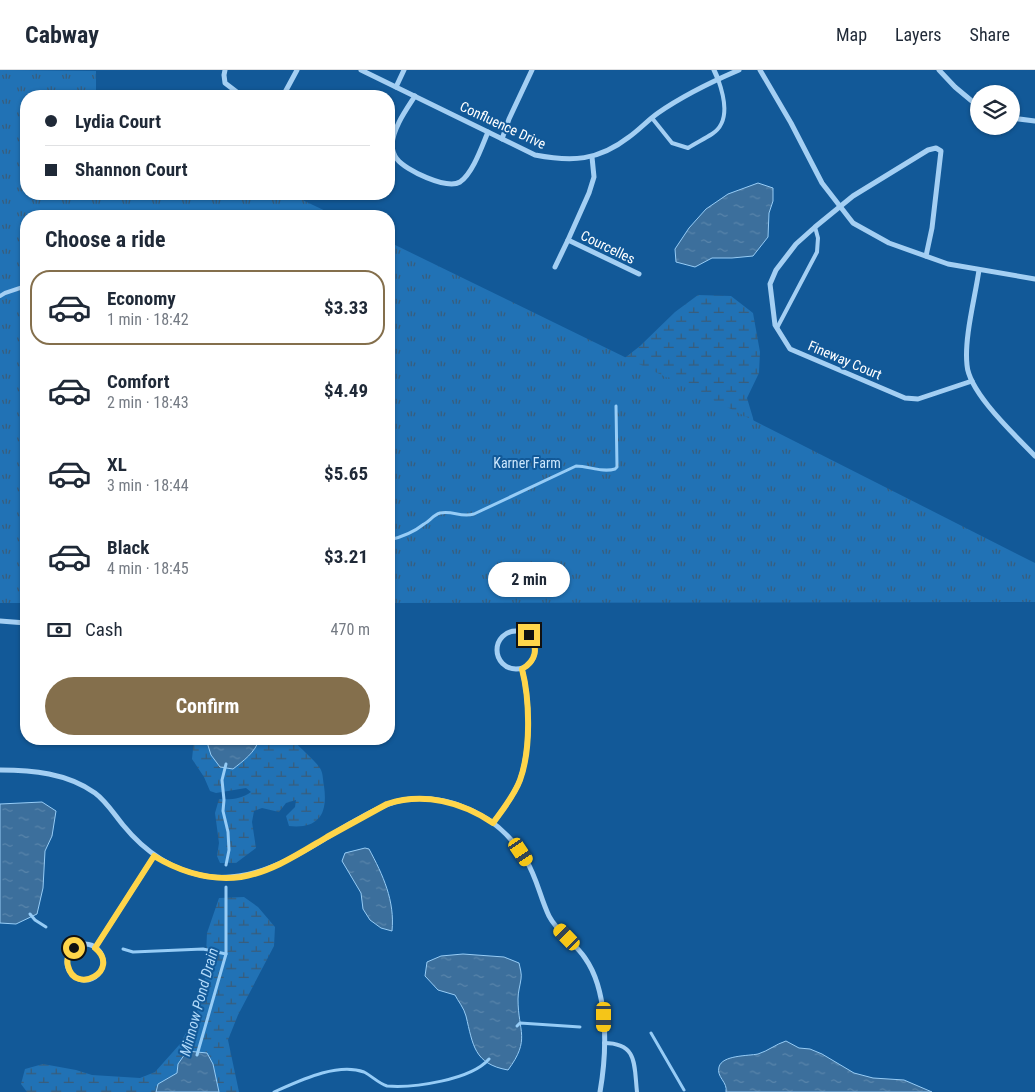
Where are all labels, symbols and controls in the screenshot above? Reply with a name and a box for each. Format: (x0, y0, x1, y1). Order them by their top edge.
text: Cabway (25, 21, 99, 49)
text: Map (836, 24, 867, 45)
text: Layers (895, 24, 942, 45)
text: Share (970, 24, 1010, 45)
map controls (970, 85, 1020, 135)
button: layers (970, 85, 1020, 135)
street label: Confluence Drive (457, 98, 549, 152)
text: Lydia Court (75, 110, 161, 133)
text: Shannon Court (75, 158, 188, 181)
text: Choose a ride (45, 227, 166, 252)
street label: Courcelles (578, 227, 638, 267)
icon: car (47, 285, 92, 330)
text: Economy (107, 287, 176, 310)
text: $3.33 (324, 296, 368, 319)
text: 1 min · 18:42 (107, 310, 189, 329)
street label: Fineway Court (806, 337, 884, 383)
icon: car (47, 368, 92, 413)
text: Comfort (107, 370, 170, 393)
text: $4.49 (324, 379, 368, 402)
text: 2 min · 18:43 (107, 393, 189, 412)
icon: car (47, 451, 92, 496)
text: XL (107, 453, 127, 476)
park label: Karner Farm (493, 455, 561, 471)
text: $5.65 (324, 462, 368, 485)
text: 3 min · 18:44 (107, 476, 189, 495)
icon: car (47, 534, 92, 579)
text: Black (107, 536, 149, 559)
text: $3.21 (324, 545, 368, 568)
text: 4 min · 18:45 (107, 559, 189, 578)
callout: 2 min (488, 562, 570, 598)
text: 2 min (511, 570, 547, 589)
icon: cash (45, 616, 73, 644)
text: Cash (85, 618, 123, 641)
text: 470 m (331, 620, 370, 639)
route end (518, 624, 540, 646)
button: Confirm (45, 677, 370, 735)
car (506, 835, 535, 869)
car (551, 921, 582, 953)
route start (63, 937, 85, 959)
water label: Minnow Pond Drain (176, 946, 222, 1058)
car (596, 1002, 611, 1032)

